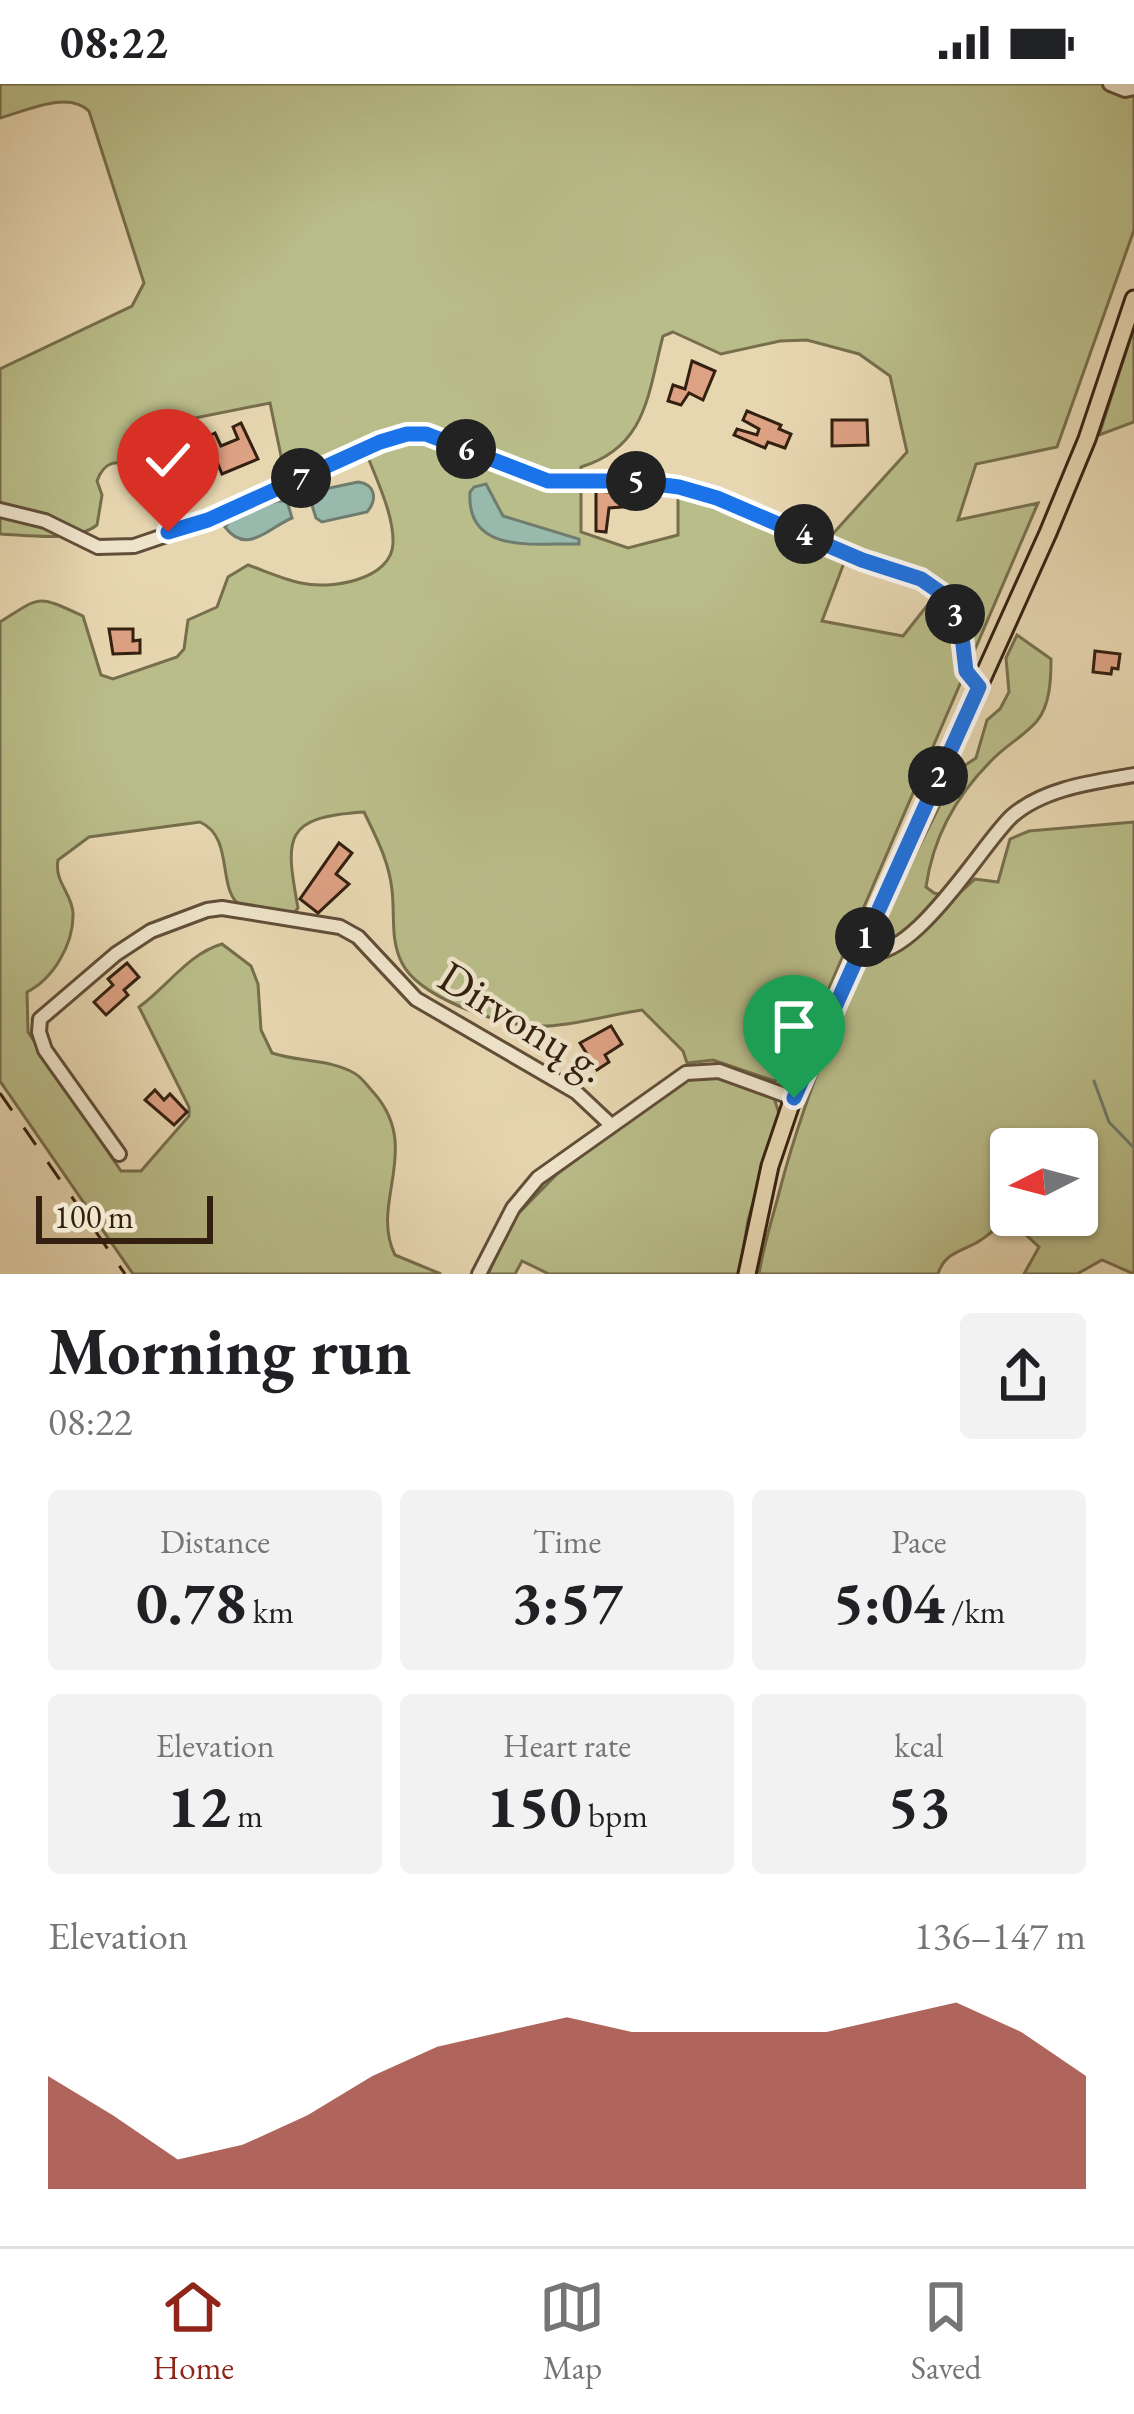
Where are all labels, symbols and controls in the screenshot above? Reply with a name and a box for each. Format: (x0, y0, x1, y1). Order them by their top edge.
text: 08:22 (60, 13, 168, 71)
pin (117, 409, 219, 532)
pin: 6 (436, 419, 496, 479)
icon: check (135, 427, 201, 493)
text: 6 (457, 427, 475, 470)
pin: 7 (271, 448, 331, 508)
pin: 5 (606, 451, 666, 511)
text: 7 (292, 456, 310, 499)
text: 5 (627, 459, 645, 502)
pin: 4 (774, 504, 834, 564)
text: 4 (795, 512, 813, 555)
pin: 3 (925, 584, 985, 644)
text: 3 (946, 592, 964, 635)
pin: 2 (908, 746, 968, 806)
text: 2 (929, 754, 947, 797)
pin: 1 (835, 907, 895, 967)
text: 1 (856, 915, 874, 958)
street label: Dirvonų g. (428, 947, 618, 1095)
pin (743, 975, 845, 1098)
icon: arrive (761, 993, 827, 1059)
north arrow (990, 1128, 1098, 1236)
map controls (990, 1128, 1098, 1236)
scale bar (36, 1190, 213, 1243)
text: 100 m (54, 1195, 134, 1238)
text: Morning run (48, 1308, 412, 1394)
button: share (960, 1313, 1086, 1439)
text: 08:22 (48, 1396, 133, 1447)
text: Distance (160, 1520, 270, 1563)
text: Time (533, 1520, 601, 1563)
text: Pace (891, 1520, 947, 1563)
text: 0.78 (136, 1563, 246, 1641)
text: 3:57 (511, 1563, 623, 1641)
text: 5:04 (832, 1563, 945, 1641)
text: km (246, 1590, 294, 1633)
text: /km (945, 1590, 1006, 1633)
text: Elevation (156, 1724, 274, 1767)
text: Heart rate (503, 1724, 631, 1767)
text: kcal (894, 1724, 944, 1767)
text: 12 (167, 1767, 231, 1845)
text: 150 (486, 1767, 581, 1845)
text: 53 (887, 1767, 951, 1845)
text: m (231, 1794, 263, 1837)
text: bpm (581, 1794, 648, 1837)
text: Elevation (48, 1910, 188, 1961)
text: 136–147 m (914, 1910, 1086, 1961)
tab: Home (153, 2274, 234, 2389)
tab: Map (539, 2274, 605, 2389)
tab: Saved (911, 2274, 981, 2389)

